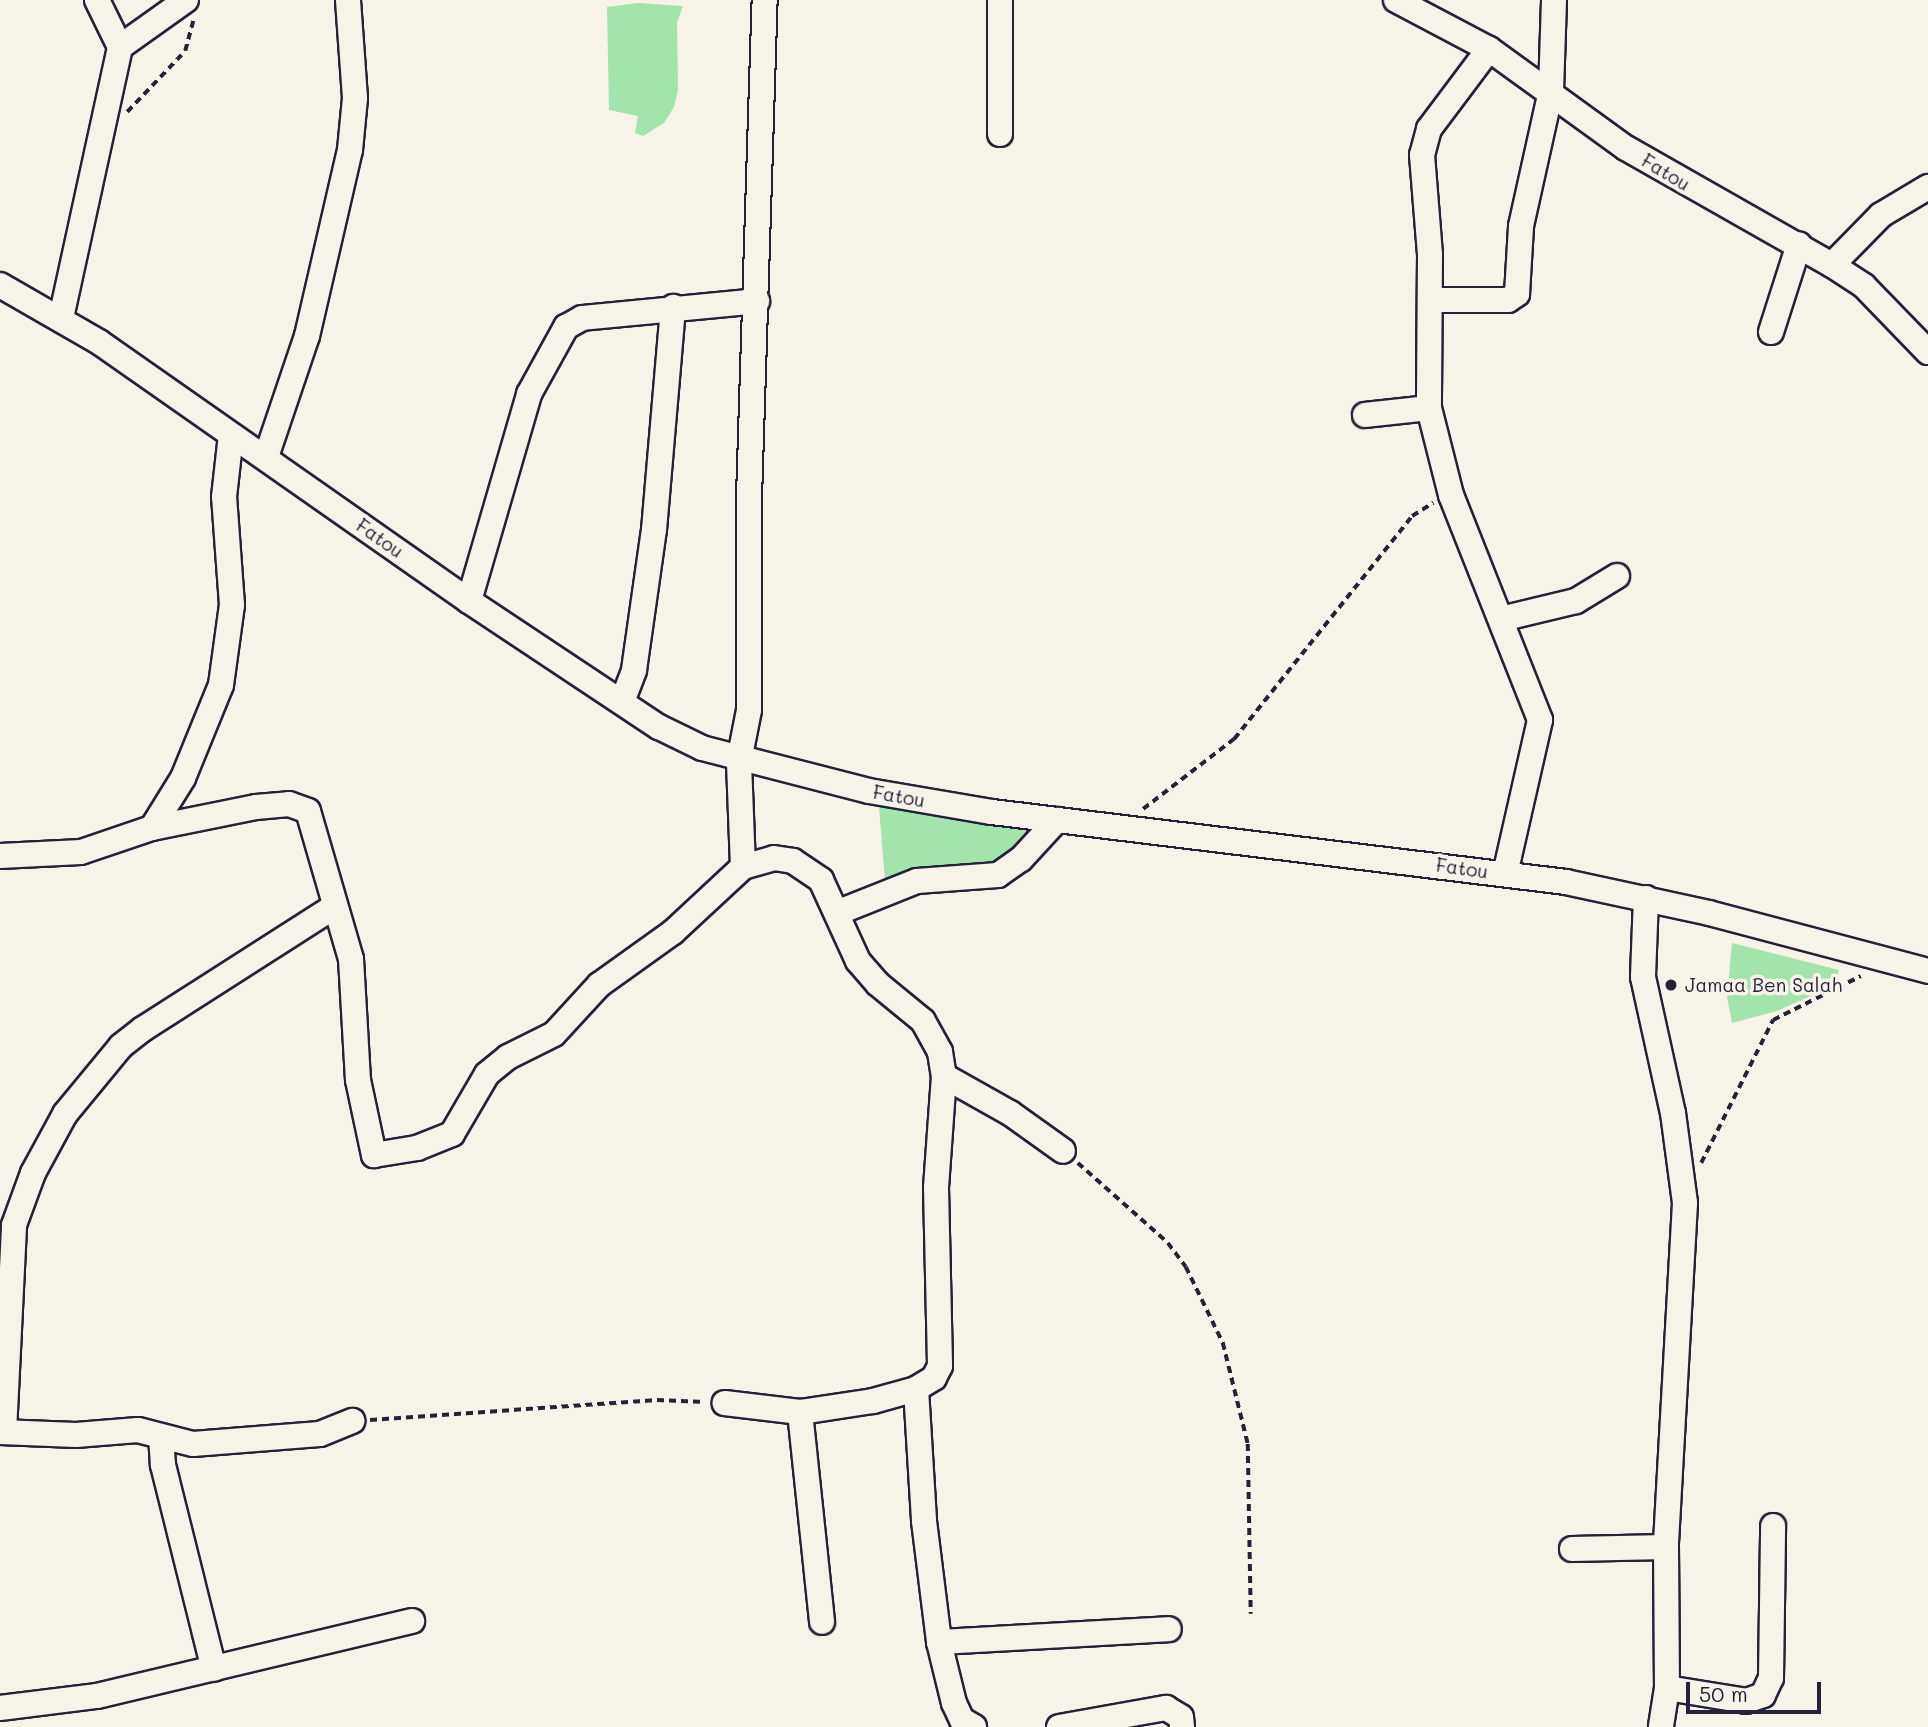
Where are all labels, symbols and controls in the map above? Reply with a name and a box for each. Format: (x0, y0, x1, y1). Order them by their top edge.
street label: Fatou (1638, 149, 1694, 195)
street label: Fatou (352, 514, 408, 562)
street label: Fatou (871, 780, 927, 812)
street label: Fatou (1434, 853, 1490, 883)
place label: Jamaa Ben Salah (1685, 974, 1842, 996)
marker: Jamaa Ben Salah (1663, 977, 1679, 993)
scale bar (1690, 1668, 1825, 1712)
text: 50 m (1699, 1680, 1748, 1707)

